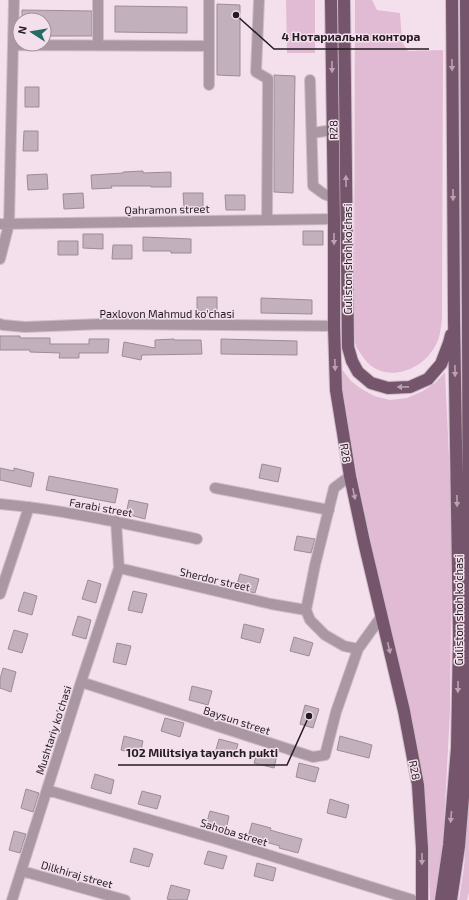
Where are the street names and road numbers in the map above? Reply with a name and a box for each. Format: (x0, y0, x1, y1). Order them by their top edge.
street label: R28 (326, 120, 340, 140)
street label: Qahramon street (124, 202, 210, 217)
street label: Guliston shoh ko'chasi (341, 204, 354, 314)
street label: Paxlovon Mahmud ko'chasi (99, 307, 235, 320)
street label: R28 (338, 442, 354, 464)
street label: Farabi street (69, 495, 133, 519)
street label: Guliston shoh ko'chasi (452, 555, 465, 665)
street label: Sherdor street (178, 565, 252, 593)
street label: Mushtariy ko'chasi (32, 684, 74, 776)
street label: Baysun street (202, 703, 272, 737)
street label: R28 (407, 759, 423, 781)
street label: Sahoba street (199, 816, 269, 848)
street label: Dilkhiraj street (39, 858, 114, 891)

